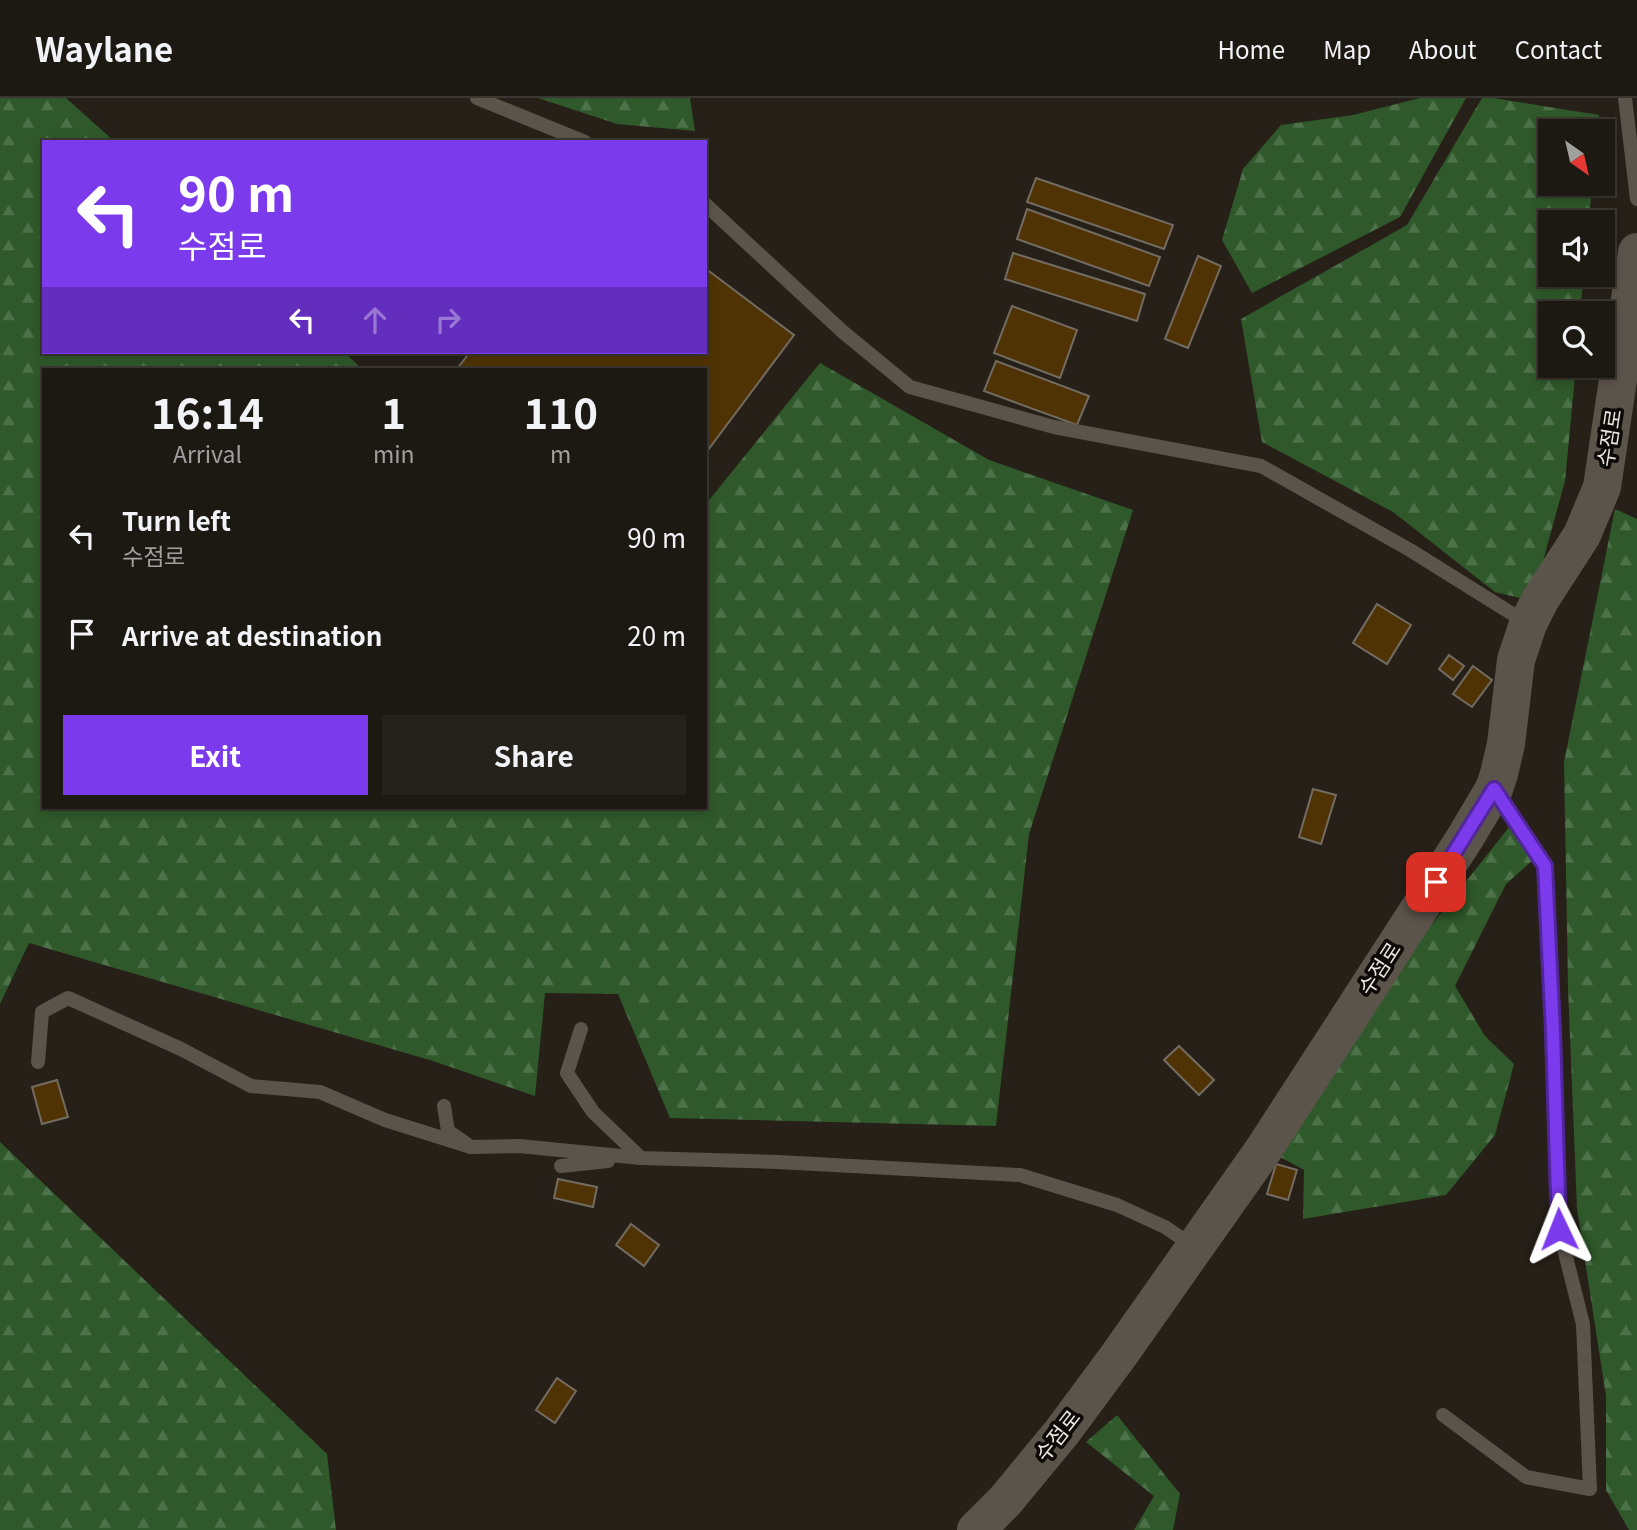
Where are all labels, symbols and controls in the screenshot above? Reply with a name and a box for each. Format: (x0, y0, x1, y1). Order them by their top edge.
text: Waylane (35, 24, 173, 72)
text: Home (1218, 31, 1285, 66)
text: Map (1323, 31, 1371, 66)
text: About (1409, 31, 1477, 66)
text: Contact (1515, 31, 1602, 66)
north arrow (1538, 119, 1615, 196)
map controls (1538, 119, 1615, 378)
text: 90 m (178, 155, 294, 226)
icon: left (63, 168, 154, 259)
button: sound (1538, 210, 1615, 287)
text: 수점로 (178, 221, 266, 267)
icon: left (283, 301, 321, 339)
icon: ahead (356, 301, 394, 339)
icon: right (429, 301, 467, 339)
button: search (1538, 301, 1615, 378)
text: 16:14 (151, 380, 264, 441)
text: 1 (381, 380, 406, 441)
text: 110 (524, 380, 598, 441)
street label: 수점로 (1589, 407, 1627, 469)
text: Arrival (173, 436, 242, 470)
text: min (373, 436, 415, 470)
text: m (550, 436, 571, 470)
text: Turn left (122, 501, 231, 538)
icon: left (63, 517, 101, 555)
text: 90 m (627, 518, 686, 555)
text: 수점로 (122, 538, 185, 572)
icon: arrive (63, 615, 101, 653)
text: Arrive at destination (122, 616, 383, 653)
text: 20 m (627, 616, 686, 653)
button: Exit (63, 715, 368, 795)
button: Share (382, 715, 686, 795)
pin (1406, 852, 1466, 912)
icon: arrive (1417, 863, 1455, 901)
street label: 수점로 (1350, 935, 1407, 1000)
position arrow (1522, 1192, 1596, 1266)
street label: 수점로 (1027, 1403, 1086, 1467)

